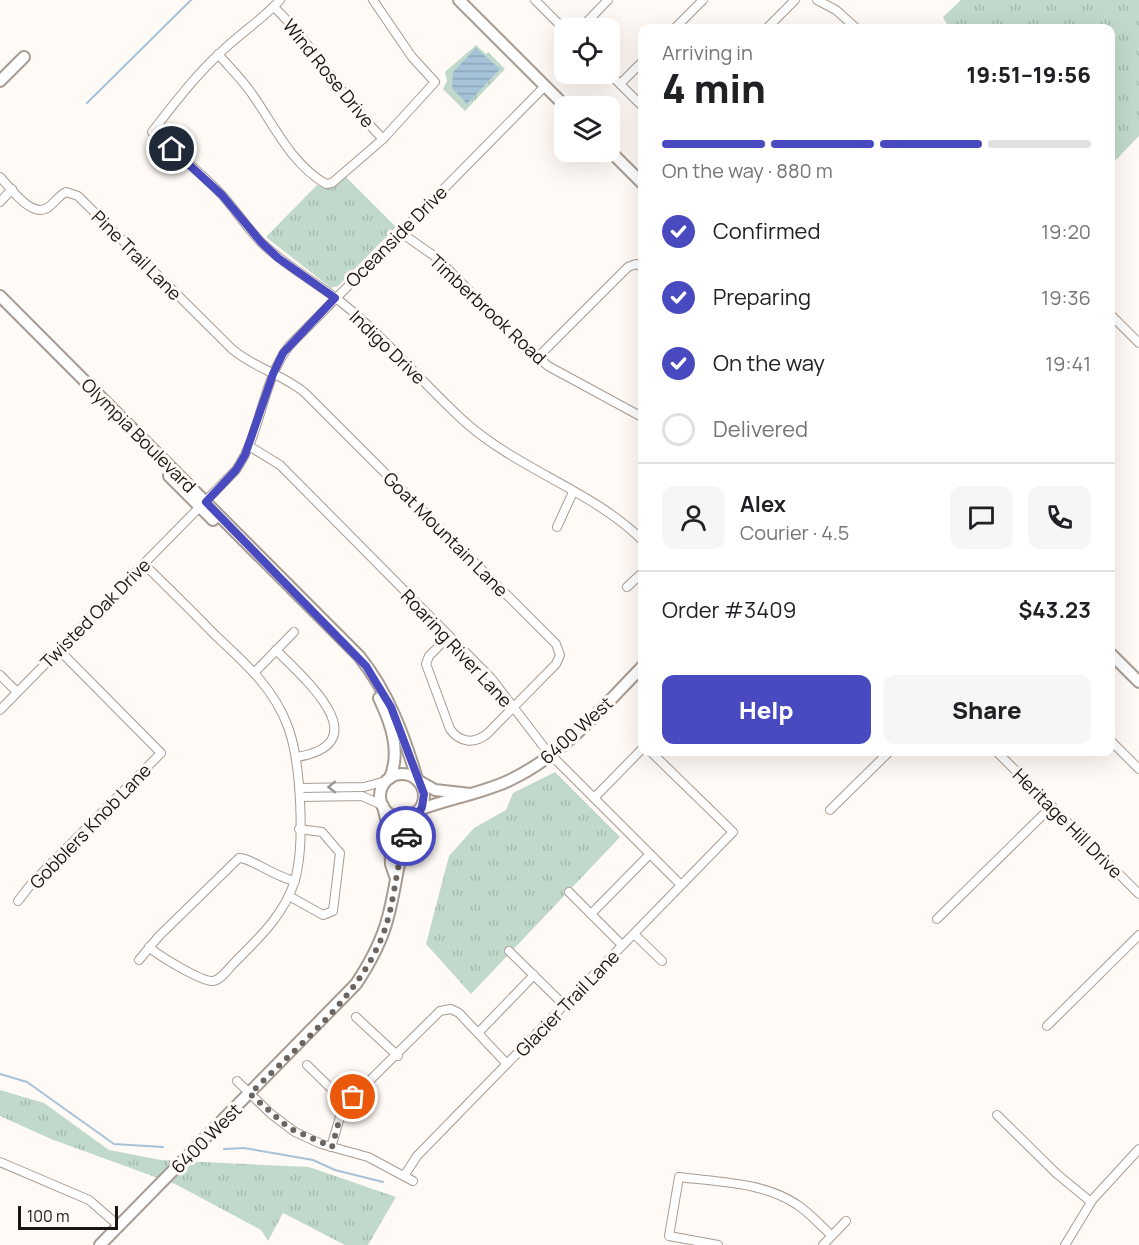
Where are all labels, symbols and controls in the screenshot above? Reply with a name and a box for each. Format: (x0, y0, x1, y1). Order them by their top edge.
street label: Wind Rose Drive (278, 14, 380, 132)
map controls (554, 18, 620, 162)
button: locate (554, 18, 620, 84)
text: Arriving in (662, 39, 753, 66)
text: 19:51–19:56 (966, 60, 1091, 90)
text: 4 min (662, 61, 766, 115)
button: layers (554, 96, 620, 162)
pin (146, 123, 197, 174)
icon: home (155, 132, 188, 165)
text: On the way · 880 m (662, 157, 833, 184)
street label: Oceanside Drive (340, 180, 452, 292)
street label: Pine Trail Lane (87, 205, 187, 305)
icon: check (662, 215, 695, 248)
text: Confirmed (713, 216, 821, 246)
text: 19:20 (1041, 218, 1091, 245)
street label: Timberbrook Road (424, 249, 552, 369)
icon: check (662, 281, 695, 314)
text: Preparing (713, 282, 811, 312)
text: 19:36 (1041, 284, 1091, 311)
street label: Indigo Drive (345, 305, 431, 389)
icon: check (662, 347, 695, 380)
text: On the way (713, 348, 825, 378)
text: 19:41 (1045, 350, 1091, 377)
street label: Olympia Boulevard (77, 373, 201, 497)
text: Delivered (713, 414, 808, 444)
street label: Goat Mountain Lane (378, 466, 514, 602)
button: person (662, 486, 725, 549)
button: chat (950, 486, 1013, 549)
button: phone (1028, 486, 1091, 549)
text: Alex (740, 489, 786, 519)
text: Courier · 4.5 (740, 519, 849, 546)
street label: Twisted Oak Drive (35, 553, 155, 673)
street label: Roaring River Lane (396, 584, 518, 712)
text: Order #3409 (662, 595, 796, 625)
text: $43.23 (1018, 595, 1091, 625)
button: Help (662, 675, 871, 744)
button: Share (883, 675, 1091, 744)
street label: 6400 West (534, 691, 618, 769)
street label: Gobblers Knob Lane (24, 758, 156, 894)
street label: Heritage Hill Drive (1008, 763, 1128, 883)
one-way arrow (328, 781, 337, 794)
courier (376, 806, 436, 866)
icon: car (390, 820, 423, 853)
street label: Glacier Trail Lane (510, 944, 624, 1062)
pin (327, 1071, 378, 1122)
icon: bag (336, 1080, 369, 1113)
street label: 6400 West (166, 1098, 246, 1178)
scale bar (18, 1203, 118, 1230)
text: 100 m (27, 1205, 70, 1227)

